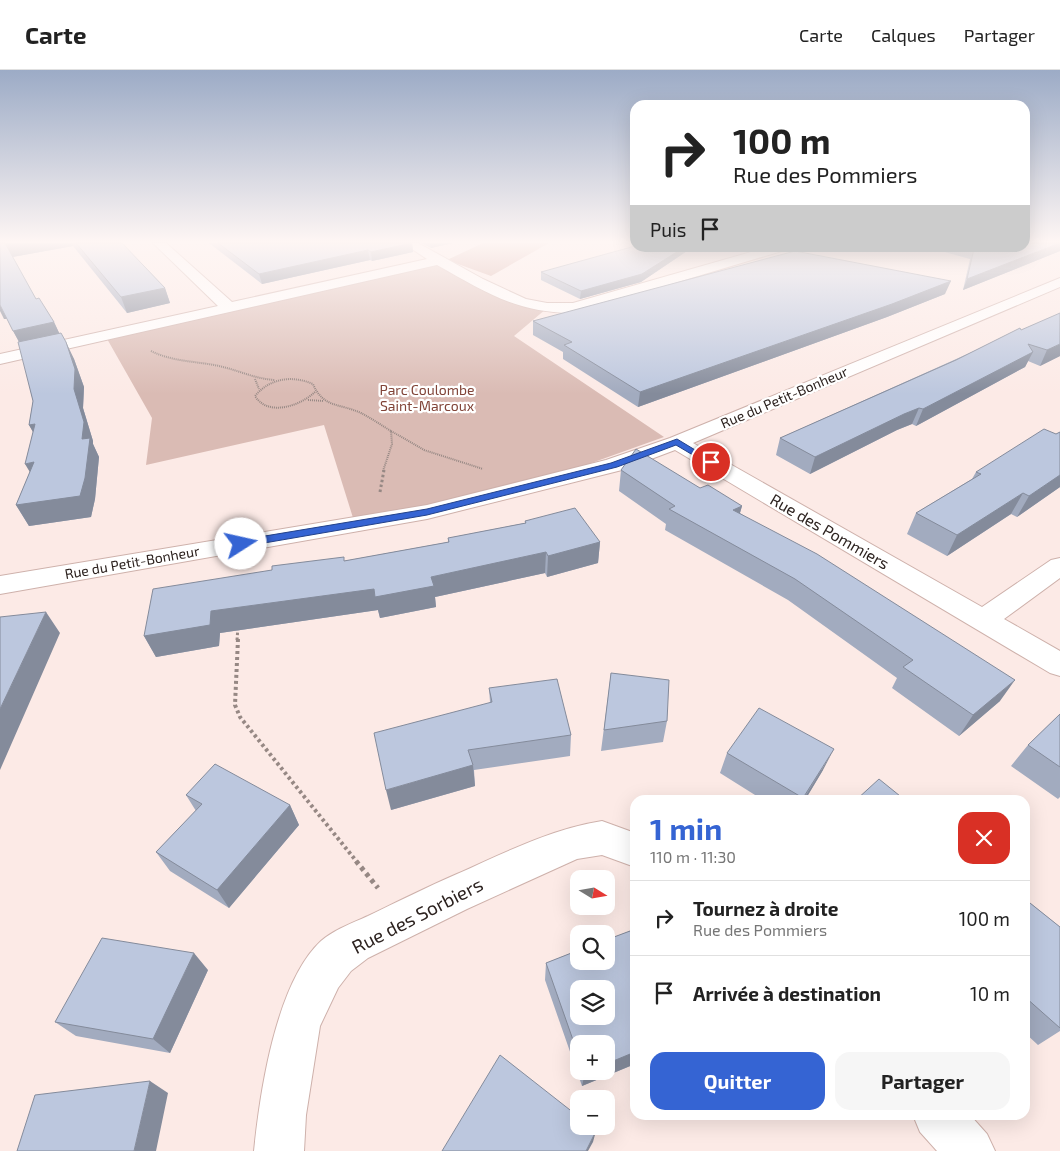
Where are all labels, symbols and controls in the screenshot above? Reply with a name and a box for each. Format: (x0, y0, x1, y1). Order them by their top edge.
text: Carte (25, 20, 86, 49)
text: Carte (799, 24, 843, 46)
text: Calques (871, 24, 936, 46)
text: Partager (964, 24, 1035, 46)
text: 100 m (733, 119, 831, 161)
icon: right (650, 120, 715, 185)
text: Rue des Pommiers (733, 161, 918, 187)
icon: arrive (696, 215, 724, 243)
text: Puis (650, 218, 686, 241)
street label: Rue du Petit-Bonheur (718, 362, 850, 431)
park label: Parc Coulombe Saint-Marcoux (379, 381, 475, 414)
pin (690, 441, 732, 483)
icon: arrive (697, 448, 725, 476)
street label: Rue des Pommiers (767, 489, 893, 573)
position arrow (214, 517, 266, 569)
street label: Rue du Petit-Bonheur (63, 542, 201, 582)
text: 1 min (650, 810, 722, 846)
button: close (958, 812, 1010, 864)
text: 110 m · 11:30 (650, 847, 736, 866)
north arrow (570, 870, 615, 915)
map controls (570, 870, 615, 1135)
street label: Rue des Sorbiers (348, 872, 486, 958)
text: Tournez à droite (693, 897, 839, 920)
icon: right (650, 904, 678, 932)
text: 100 m (959, 907, 1010, 930)
text: Rue des Pommiers (693, 920, 827, 939)
button: search (570, 925, 615, 970)
icon: arrive (650, 979, 678, 1007)
button: layers (570, 980, 615, 1025)
text: Arrivée à destination (693, 982, 881, 1005)
text: 10 m (970, 982, 1010, 1005)
button: + (570, 1035, 615, 1080)
button: Quitter (650, 1052, 825, 1110)
button: Partager (835, 1052, 1010, 1110)
button: − (570, 1090, 615, 1135)

